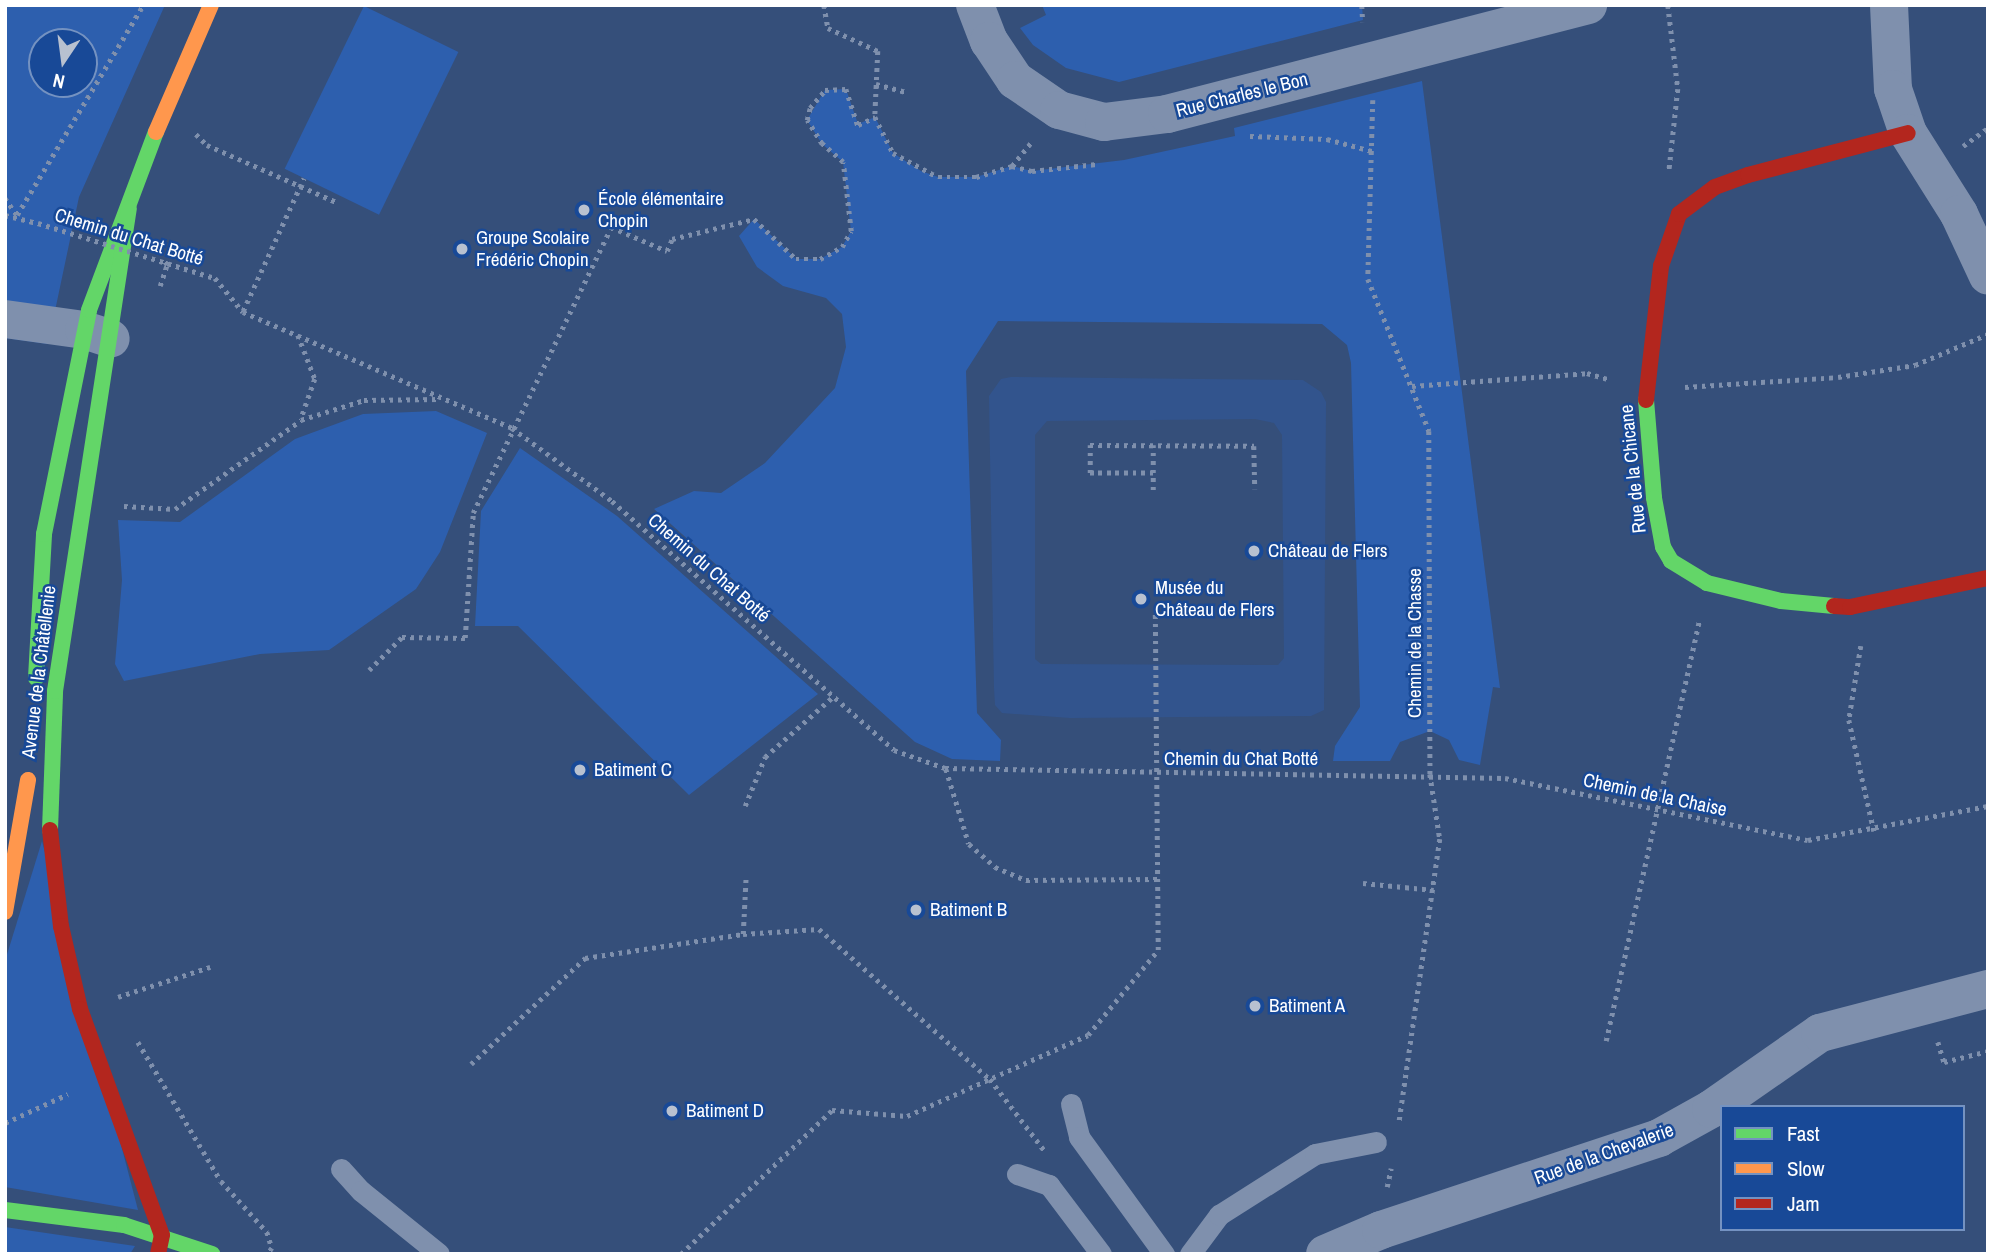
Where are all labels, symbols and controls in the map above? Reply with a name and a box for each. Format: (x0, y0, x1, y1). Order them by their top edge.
north arrow (28, 28, 98, 98)
text: N (50, 68, 67, 95)
street label: Rue Charles le Bon (1174, 68, 1310, 122)
place label: École élémentaire Chopin (598, 188, 724, 232)
marker: École élémentaire Chopin (576, 202, 592, 218)
street label: Chemin du Chat Botté (52, 204, 206, 270)
place label: Groupe Scolaire Frédéric Chopin (476, 227, 589, 271)
marker: Groupe Scolaire Frédéric Chopin (454, 241, 470, 257)
street label: Rue de la Chicane (1615, 404, 1651, 534)
street label: Chemin du Chat Botté (643, 509, 775, 627)
place label: Château de Flers (1268, 540, 1388, 562)
marker: Château de Flers (1246, 543, 1262, 559)
street label: Chemin de la Chasse (1404, 568, 1426, 718)
place label: Musée du Château de Flers (1155, 577, 1275, 621)
street label: Avenue de la Châtellenie (17, 584, 61, 760)
marker: Musée du Château de Flers (1133, 591, 1149, 607)
street label: Chemin du Chat Botté (1164, 748, 1318, 770)
place label: Batiment C (594, 759, 672, 781)
marker: Batiment C (572, 762, 588, 778)
street label: Chemin de la Chaise (1581, 769, 1729, 821)
place label: Batiment B (930, 899, 1007, 921)
marker: Batiment B (908, 902, 924, 918)
place label: Batiment A (1269, 995, 1346, 1017)
marker: Batiment A (1247, 998, 1263, 1014)
place label: Batiment D (686, 1100, 764, 1122)
marker: Batiment D (664, 1103, 680, 1119)
legend (1720, 1105, 1965, 1231)
street label: Rue de la Chevalerie (1531, 1118, 1677, 1190)
text: Fast (1787, 1119, 1820, 1148)
text: Slow (1787, 1154, 1824, 1183)
text: Jam (1787, 1189, 1820, 1218)

